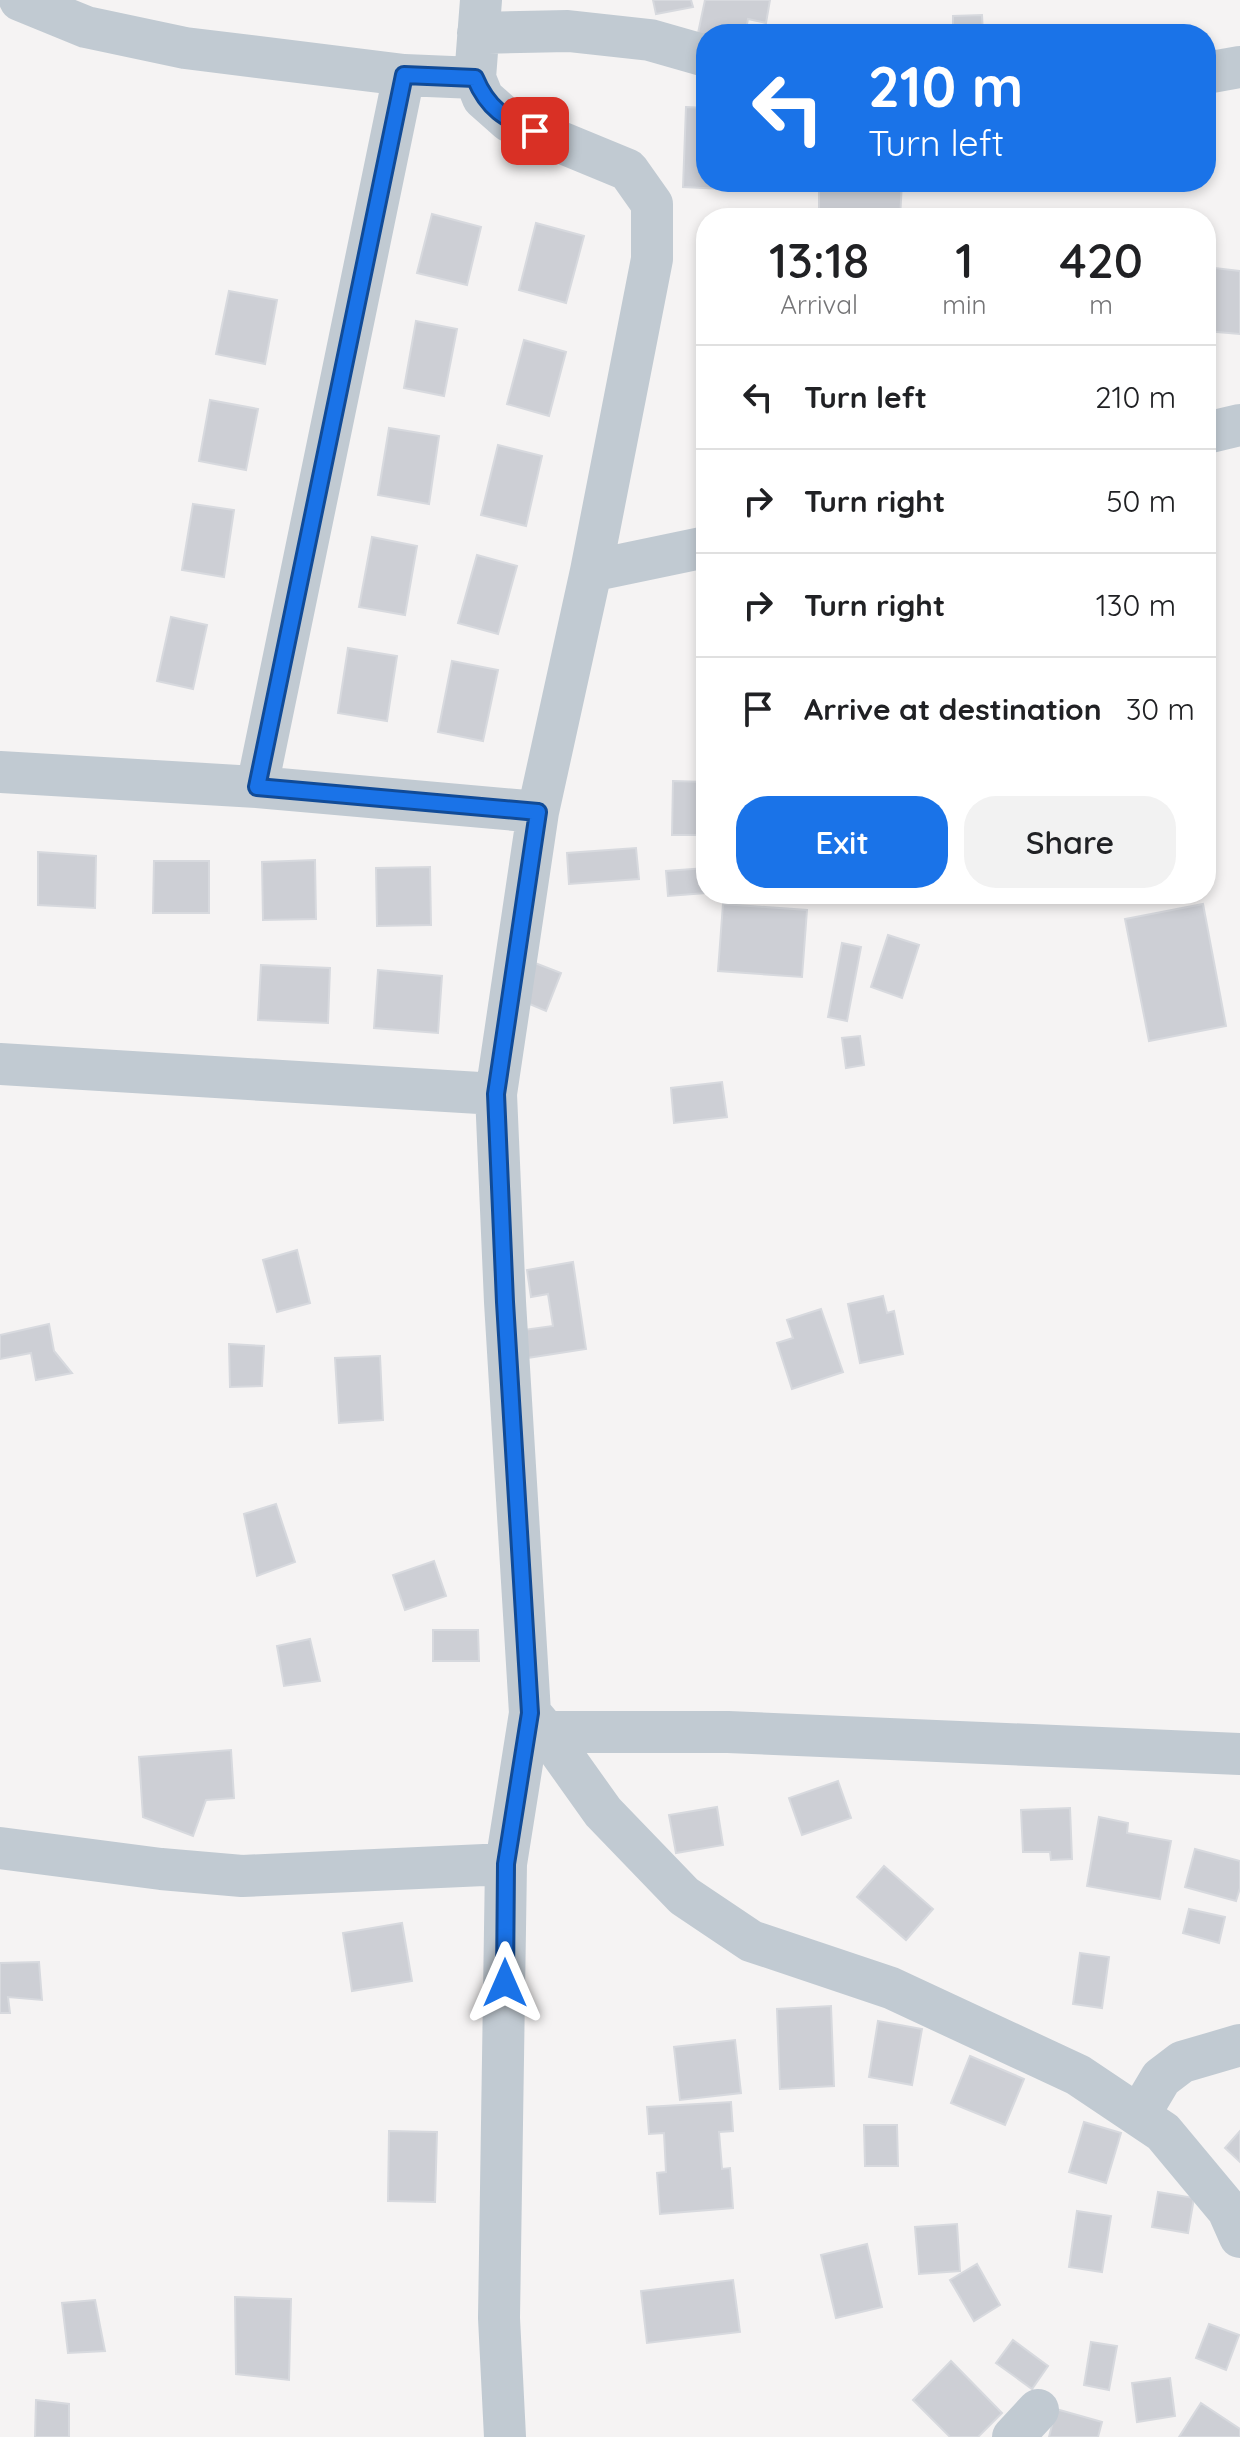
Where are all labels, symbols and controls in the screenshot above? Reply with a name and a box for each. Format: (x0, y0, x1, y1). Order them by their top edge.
text: 210 m (868, 51, 1023, 121)
icon: left (736, 56, 840, 160)
pin (501, 97, 569, 165)
icon: arrive (513, 109, 557, 153)
text: Turn left (868, 120, 1004, 165)
text: 13:18 (769, 230, 869, 290)
text: 1 (955, 230, 974, 290)
text: 420 (1059, 230, 1143, 290)
text: Arrival (780, 288, 858, 321)
text: min (942, 288, 986, 321)
text: m (1089, 288, 1113, 321)
icon: left (736, 375, 780, 419)
text: Turn left (804, 378, 927, 416)
text: 210 m (1095, 378, 1176, 416)
icon: right (736, 479, 780, 523)
text: Turn right (804, 482, 945, 520)
text: 50 m (1106, 482, 1176, 520)
icon: right (736, 583, 780, 627)
text: Turn right (804, 586, 945, 624)
text: 130 m (1096, 586, 1176, 624)
icon: arrive (736, 687, 780, 731)
text: Arrive at destination (804, 690, 1102, 728)
text: 30 m (1126, 690, 1195, 728)
button: Exit (736, 796, 948, 888)
button: Share (964, 796, 1176, 888)
position arrow (463, 1941, 547, 2025)

